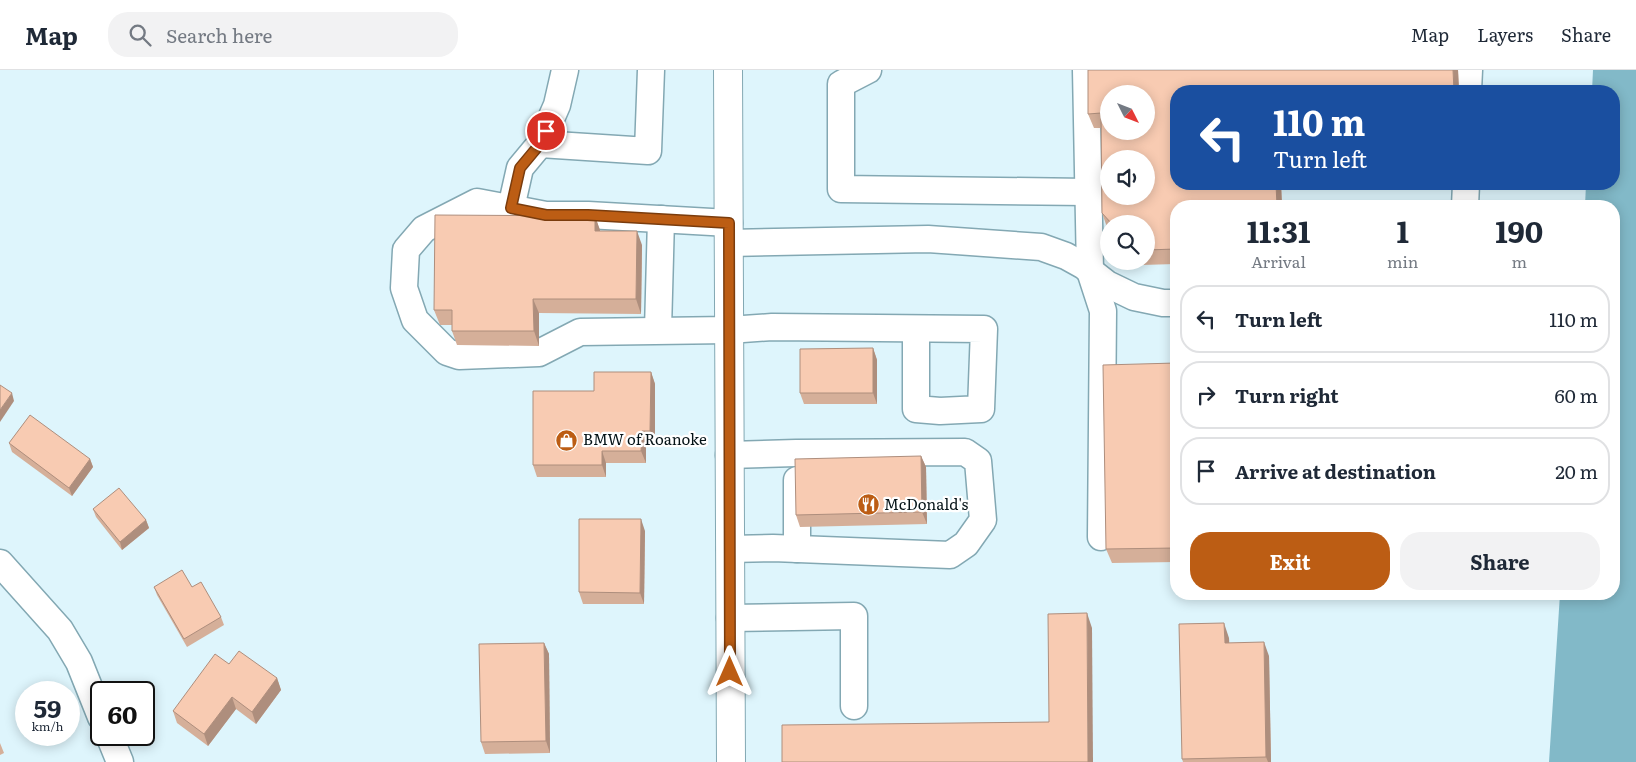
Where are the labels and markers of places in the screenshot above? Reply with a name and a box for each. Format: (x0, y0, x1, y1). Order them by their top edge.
pin (525, 110, 567, 152)
place label: BMW of Roanoke (583, 427, 707, 450)
shop icon: BMW of Roanoke (555, 428, 579, 452)
place label: McDonald's (884, 492, 968, 515)
restaurant icon: McDonald's (856, 493, 880, 517)

